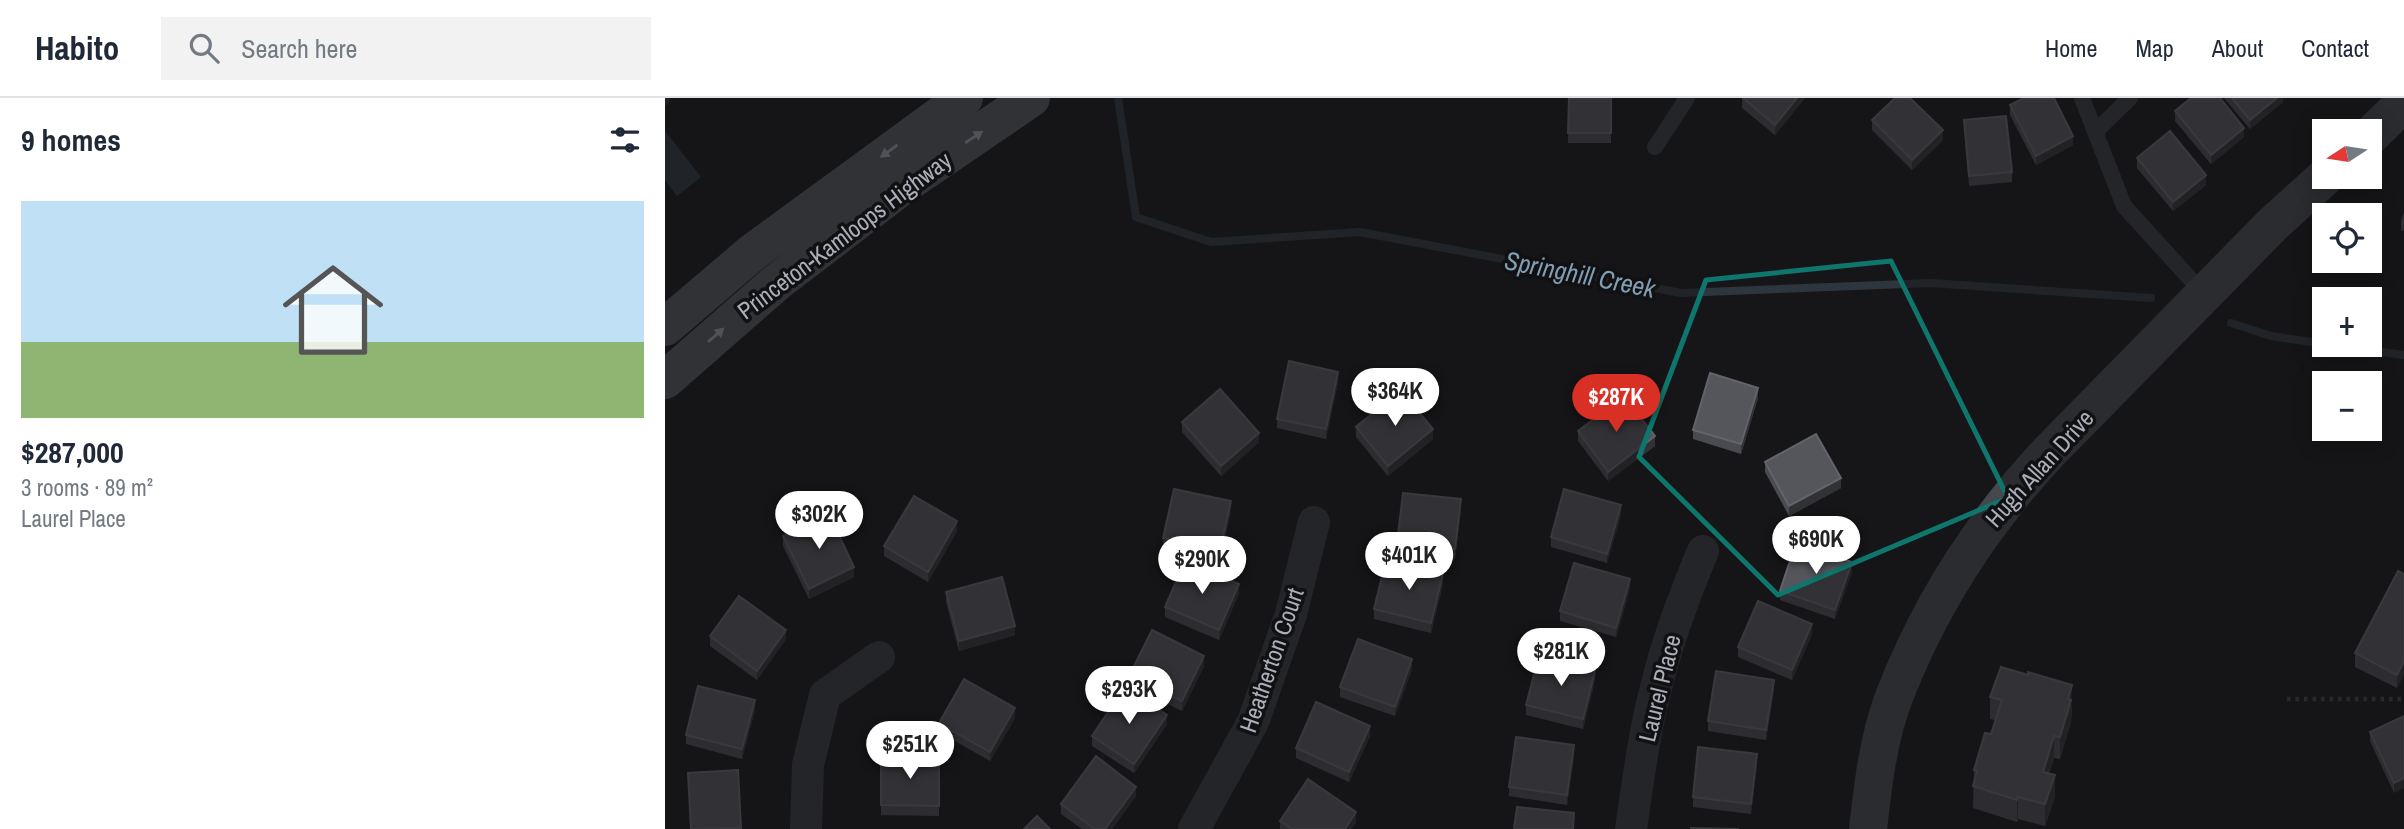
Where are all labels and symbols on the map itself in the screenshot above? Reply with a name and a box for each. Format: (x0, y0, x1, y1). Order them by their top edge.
north arrow (2312, 119, 2382, 189)
one-way arrow (965, 130, 983, 144)
street label: Princeton-Kamloops Highway (730, 144, 958, 326)
one-way arrow (880, 144, 898, 158)
water label: Springhill Creek (1502, 242, 1660, 306)
one-way arrow (707, 328, 724, 343)
pin: $364K (1346, 368, 1444, 428)
pin: $287K (1567, 374, 1665, 434)
street label: Hugh Allan Drive (1978, 402, 2100, 534)
pin: $302K (770, 491, 868, 551)
pin: $690K (1767, 517, 1865, 576)
pin: $401K (1360, 532, 1458, 592)
pin: $290K (1153, 536, 1251, 596)
street label: Heatherton Court (1231, 583, 1311, 737)
pin: $281K (1512, 628, 1610, 688)
street label: Laurel Place (1630, 631, 1688, 745)
pin: $293K (1080, 666, 1178, 726)
pin: $251K (861, 722, 959, 781)

